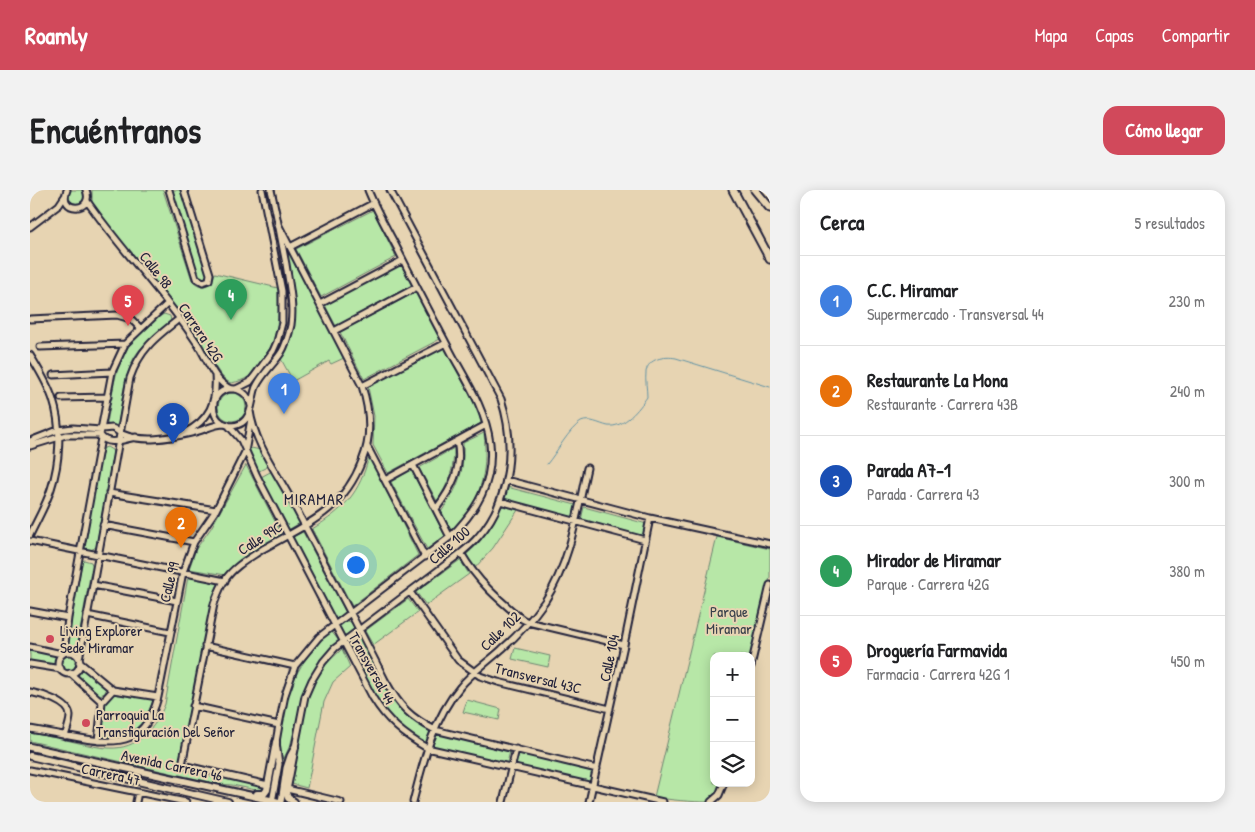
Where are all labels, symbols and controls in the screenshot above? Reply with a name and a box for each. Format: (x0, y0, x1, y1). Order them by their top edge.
text: Roamly (25, 19, 88, 51)
text: Mapa (1035, 23, 1067, 48)
text: Capas (1095, 23, 1134, 48)
text: Compartir (1162, 23, 1230, 48)
button: Cómo llegar (1103, 106, 1225, 155)
text: Encuéntranos (30, 107, 201, 154)
text: Cerca (820, 208, 864, 237)
text: 5 resultados (1135, 212, 1205, 234)
street label: Calle 98 (135, 247, 177, 293)
text: C.C. Miramar (867, 277, 958, 303)
pin: 4 (215, 279, 247, 320)
pin: 5 (112, 285, 144, 326)
text: 1 (833, 290, 839, 312)
text: 230 m (1169, 290, 1205, 312)
street label: Carrera 42G (174, 299, 229, 366)
text: Supermercado · Transversal 44 (867, 303, 1044, 325)
text: Restaurante La Mona (867, 367, 1008, 393)
pin: 1 (268, 373, 300, 414)
text: 2 (832, 380, 840, 402)
text: 240 m (1170, 380, 1205, 402)
text: Restaurante · Carrera 43B (867, 393, 1018, 415)
pin: 3 (157, 403, 189, 444)
text: Parada A7-1 (867, 457, 951, 483)
text: 3 (832, 470, 840, 492)
text: 300 m (1169, 470, 1205, 492)
text: Parada · Carrera 43 (867, 483, 979, 505)
district label: MIRAMAR (284, 488, 344, 510)
pin: 2 (165, 507, 197, 548)
street label: Calle 99C (234, 516, 286, 560)
street label: Calle 100 (424, 521, 475, 569)
text: Mirador de Miramar (867, 547, 1001, 573)
your location (343, 552, 369, 578)
street label: Calle 99 (154, 559, 184, 604)
text: 4 (833, 560, 839, 582)
text: 380 m (1169, 560, 1205, 582)
text: Parque · Carrera 42G (867, 573, 989, 595)
park label: Parque Miramar (706, 601, 752, 639)
street label: Calle 102 (475, 606, 525, 656)
place label: Living Explorer Sede Miramar (60, 620, 143, 658)
street label: Transversal 44 (344, 628, 401, 708)
street label: Calle 104 (594, 632, 624, 684)
marker: Living Explorer Sede Miramar (44, 633, 56, 645)
text: Droguería Farmavida (867, 637, 1007, 663)
text: 5 (833, 650, 839, 672)
text: 450 m (1171, 650, 1205, 672)
map controls (710, 652, 755, 787)
button: + (710, 652, 755, 697)
street label: Transversal 43C (492, 657, 584, 699)
text: Farmacia · Carrera 42G 1 (867, 663, 1010, 685)
button: − (710, 697, 755, 742)
place label: Parroquia La Transfiguración Del Señor (96, 704, 235, 742)
marker: Parroquia La Transfiguración Del Señor (80, 717, 92, 729)
button: layers (710, 742, 755, 787)
street label: Avenida Carrera 46 (119, 744, 225, 786)
street label: Carrera 47 (80, 758, 142, 790)

